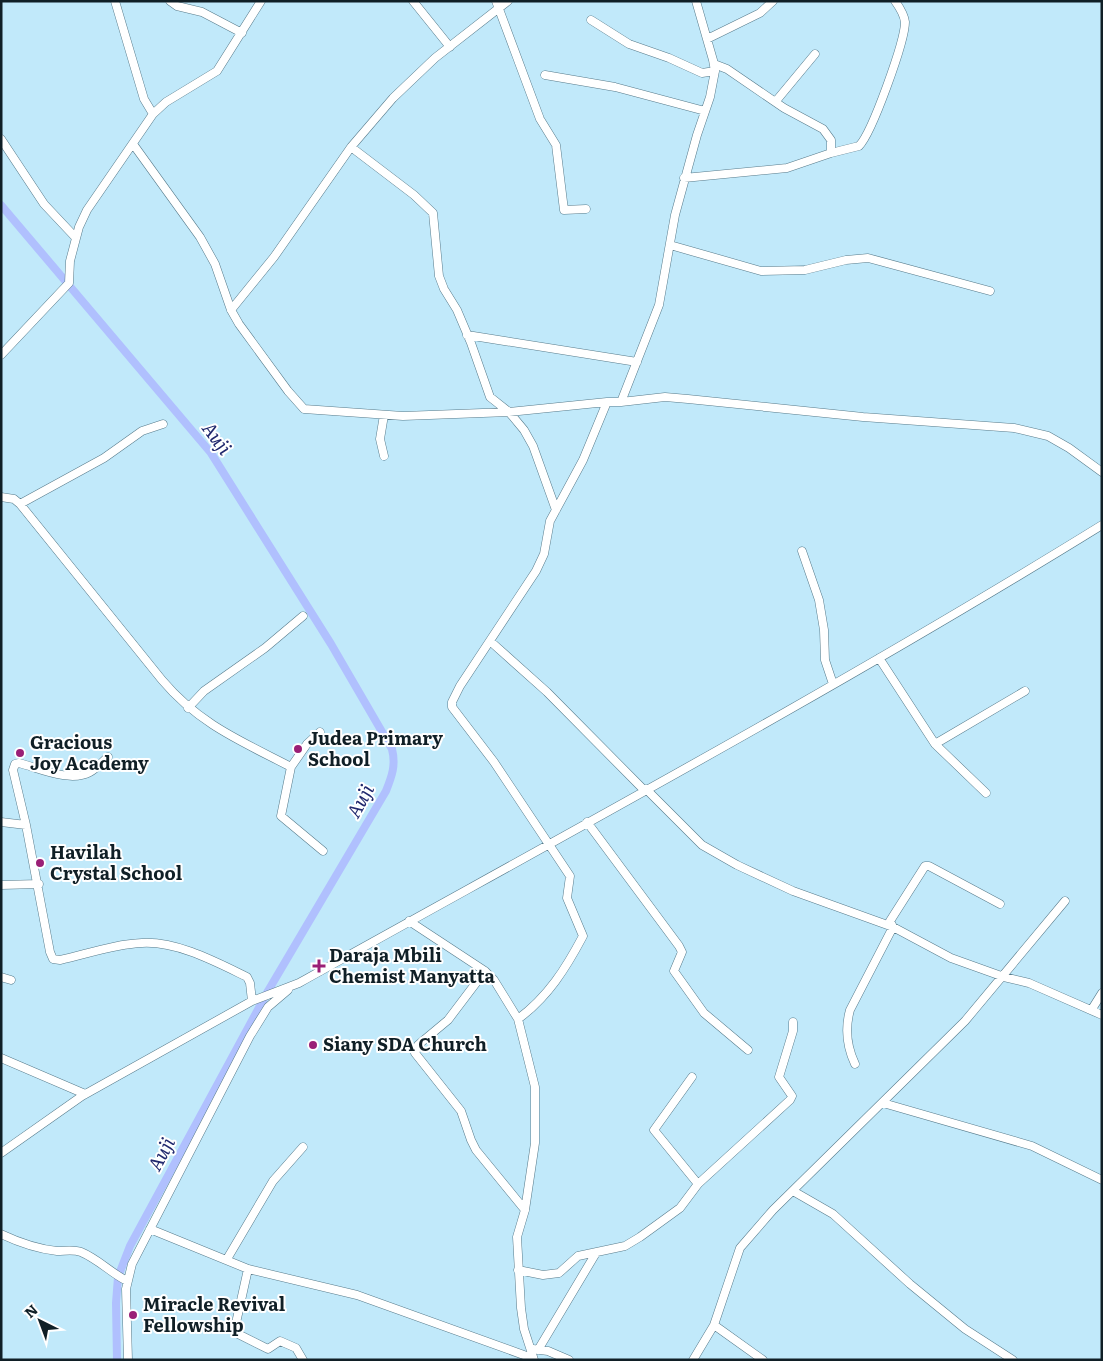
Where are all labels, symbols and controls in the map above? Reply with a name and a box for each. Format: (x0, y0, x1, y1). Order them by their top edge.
water label: Auji (196, 415, 240, 460)
place label: Judea Primary School (308, 724, 443, 772)
place label: Gracious Joy Academy (30, 728, 149, 776)
marker: Judea Primary School (292, 743, 304, 755)
marker: Gracious Joy Academy (14, 747, 26, 759)
water label: Auji (338, 778, 380, 823)
place label: Havilah Crystal School (50, 838, 183, 886)
marker: Havilah Crystal School (34, 857, 46, 869)
place label: Daraja Mbili Chemist Manyatta (329, 941, 495, 989)
marker: Daraja Mbili Chemist Manyatta (313, 960, 325, 972)
place label: Siany SDA Church (323, 1030, 487, 1057)
marker: Siany SDA Church (307, 1039, 319, 1051)
water label: Auji (140, 1131, 181, 1176)
place label: Miracle Revival Fellowship (143, 1290, 286, 1338)
north arrow (15, 1296, 65, 1346)
text: N (20, 1299, 42, 1322)
marker: Miracle Revival Fellowship (127, 1309, 139, 1321)

